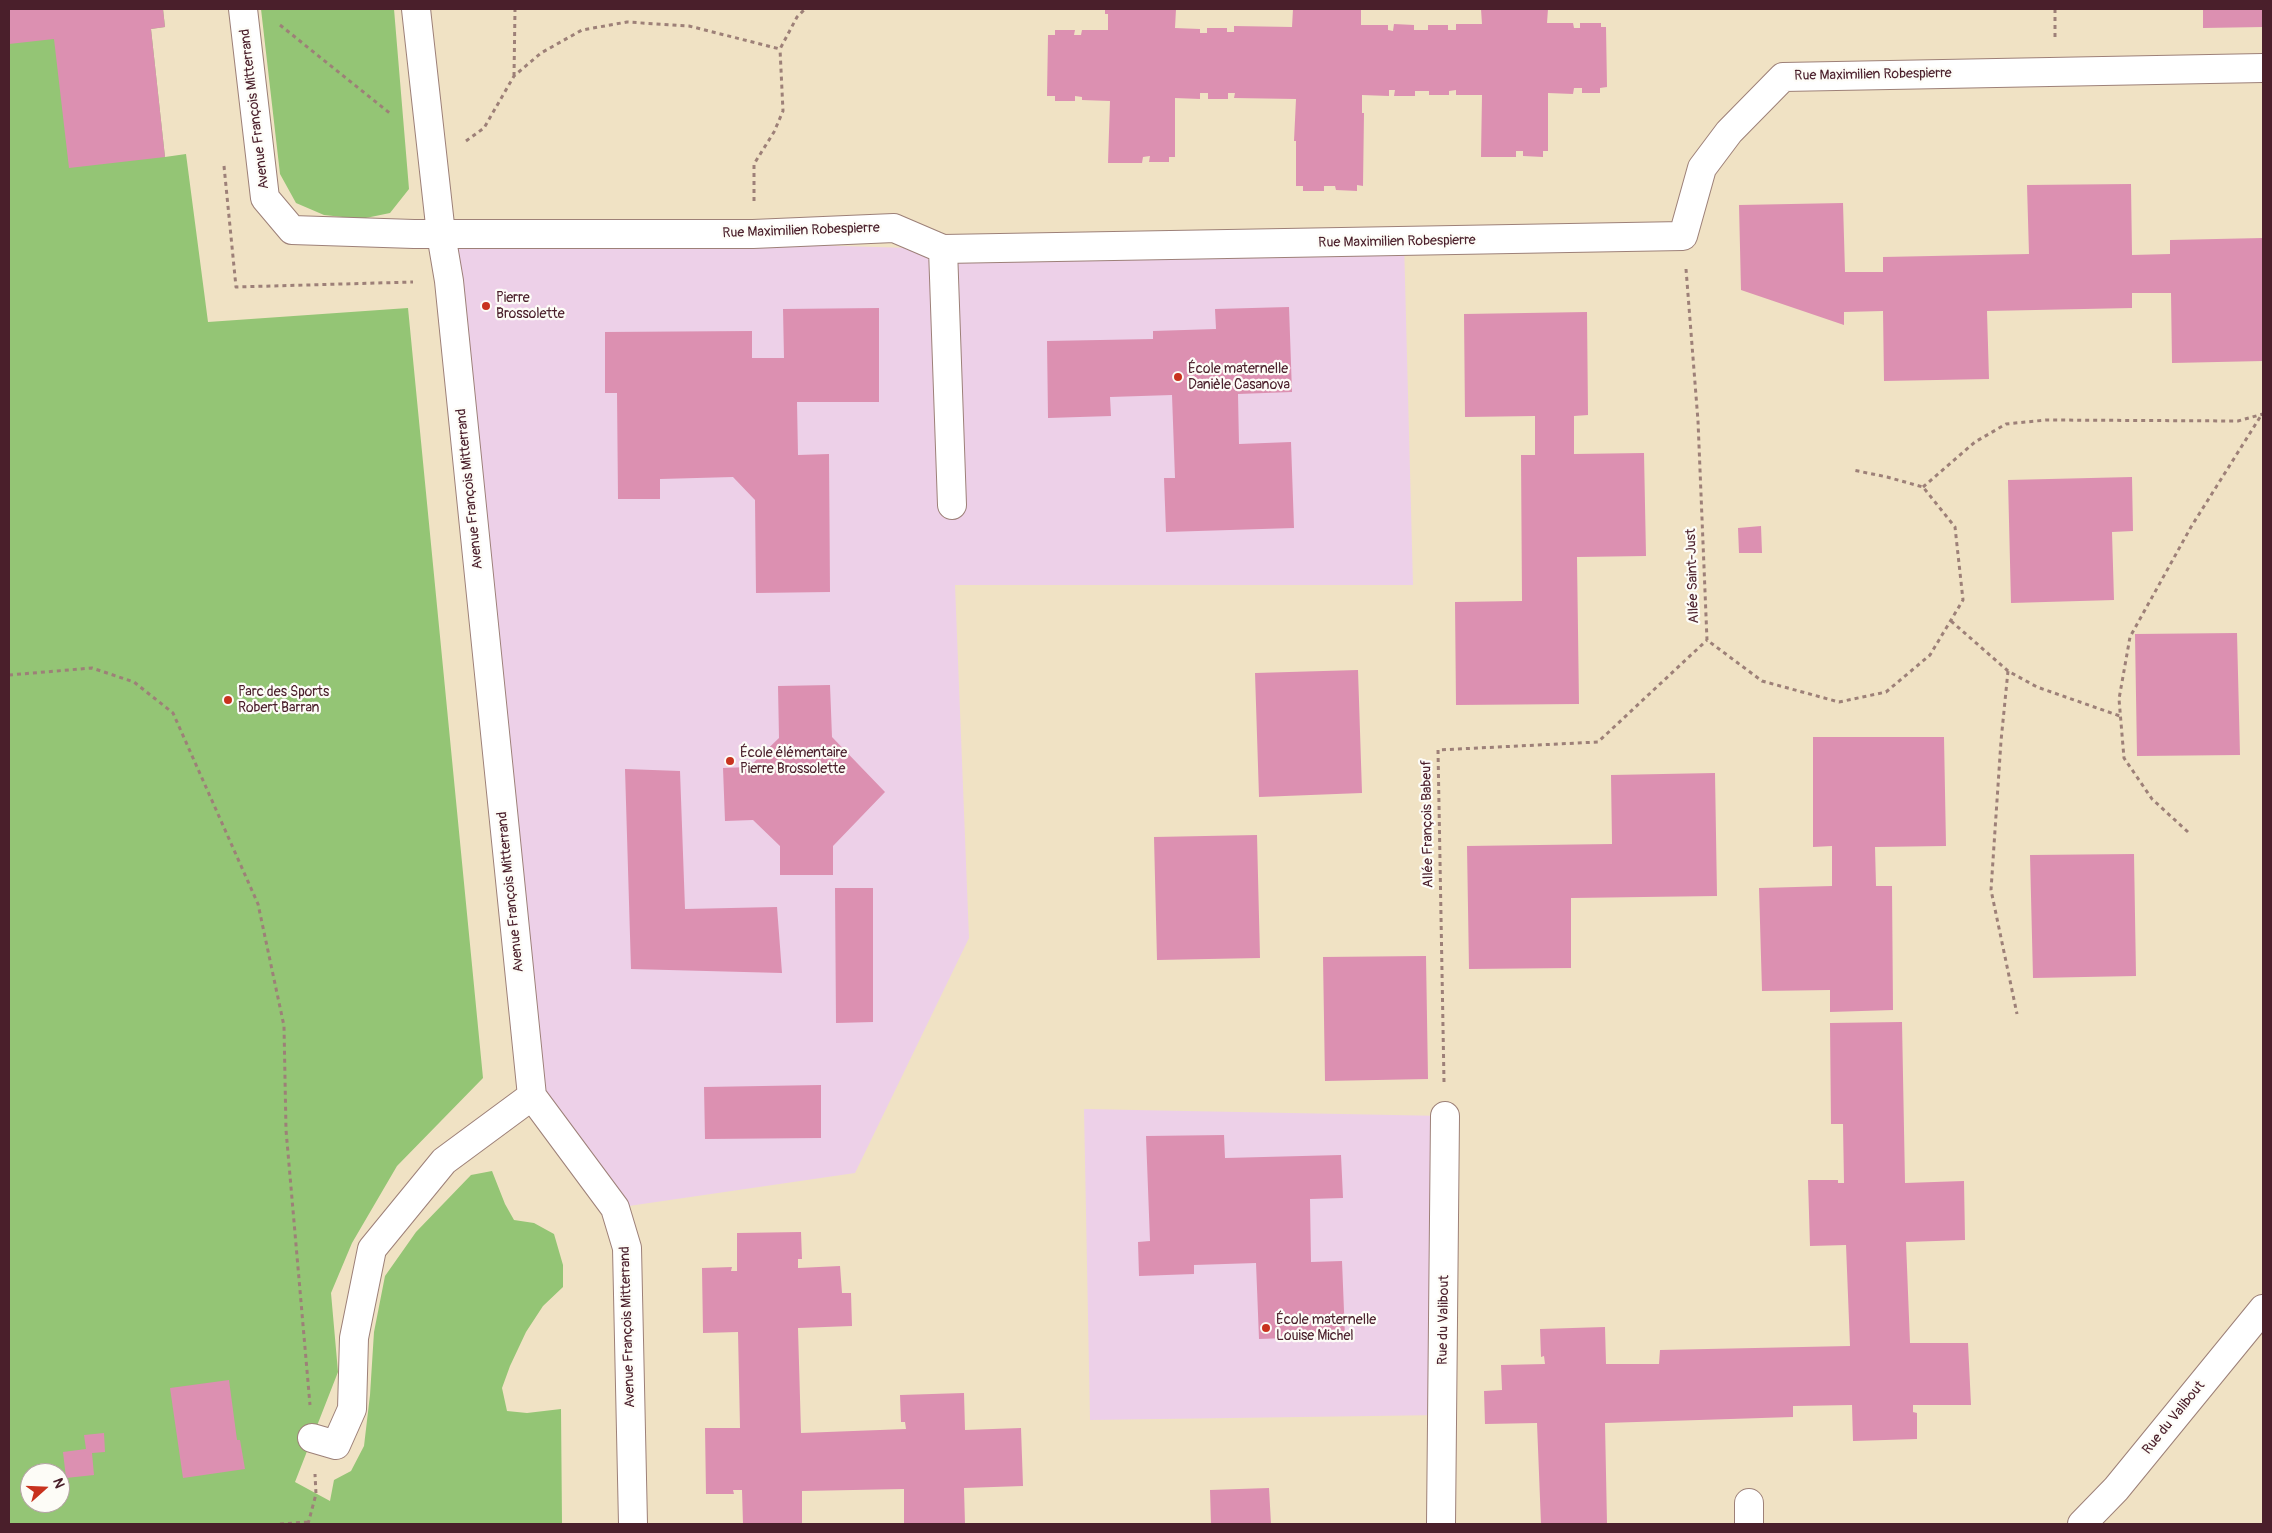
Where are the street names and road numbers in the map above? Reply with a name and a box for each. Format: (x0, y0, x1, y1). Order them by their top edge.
street label: Avenue François Mitterrand (237, 28, 273, 190)
street label: Rue Maximilien Robespierre (1794, 65, 1952, 85)
street label: Rue Maximilien Robespierre (722, 220, 880, 242)
street label: Rue Maximilien Robespierre (1318, 232, 1476, 252)
street label: Avenue François Mitterrand (453, 408, 487, 570)
street label: Allée Saint-Just (1683, 528, 1703, 624)
street label: Allée François Babeuf (1418, 760, 1438, 888)
street label: Avenue François Mitterrand (494, 811, 528, 973)
street label: Avenue François Mitterrand (617, 1246, 639, 1408)
street label: Rue du Valibout (1435, 1275, 1453, 1365)
street label: Rue du Valibout (2139, 1378, 2209, 1458)

